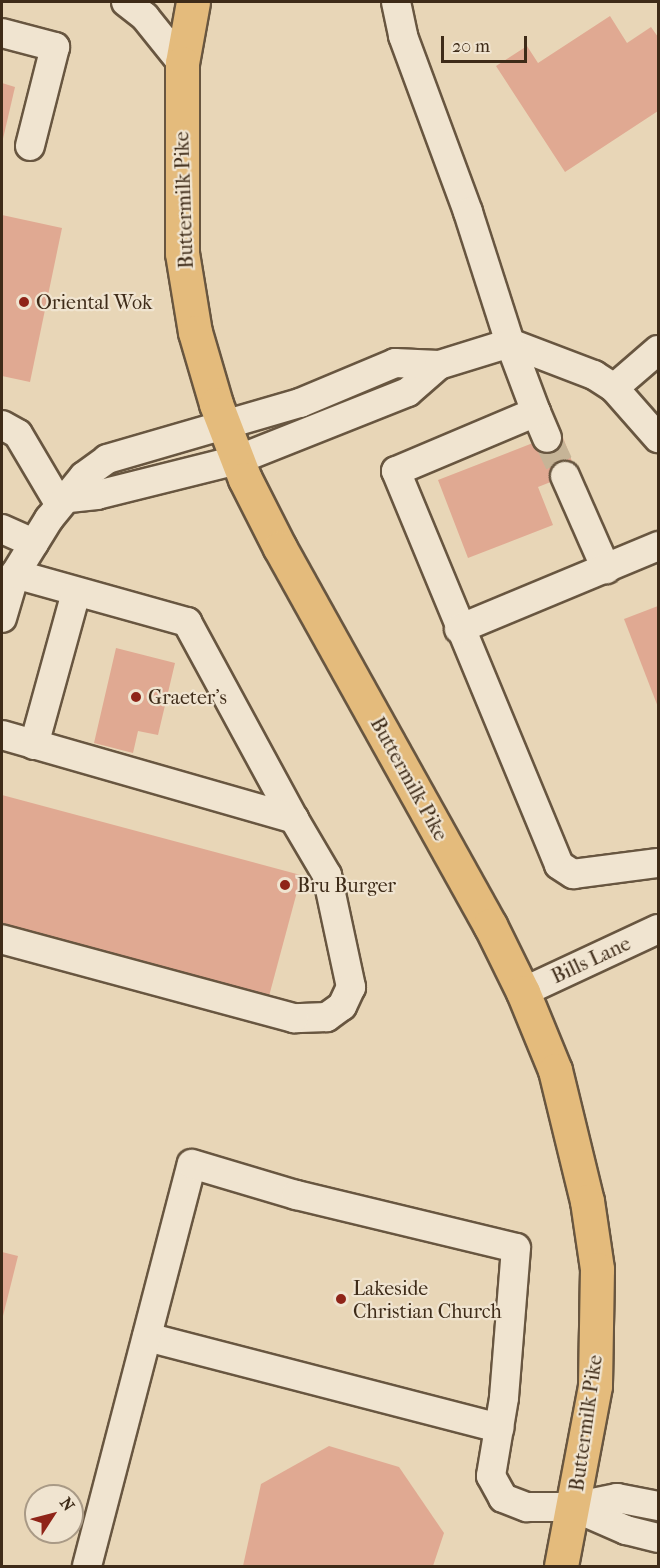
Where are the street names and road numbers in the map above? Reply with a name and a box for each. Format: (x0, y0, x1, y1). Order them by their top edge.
street label: Buttermilk Pike (170, 131, 198, 269)
street label: Buttermilk Pike (365, 713, 453, 845)
street label: Bills Lane (548, 931, 634, 989)
street label: Buttermilk Pike (565, 1353, 607, 1493)

